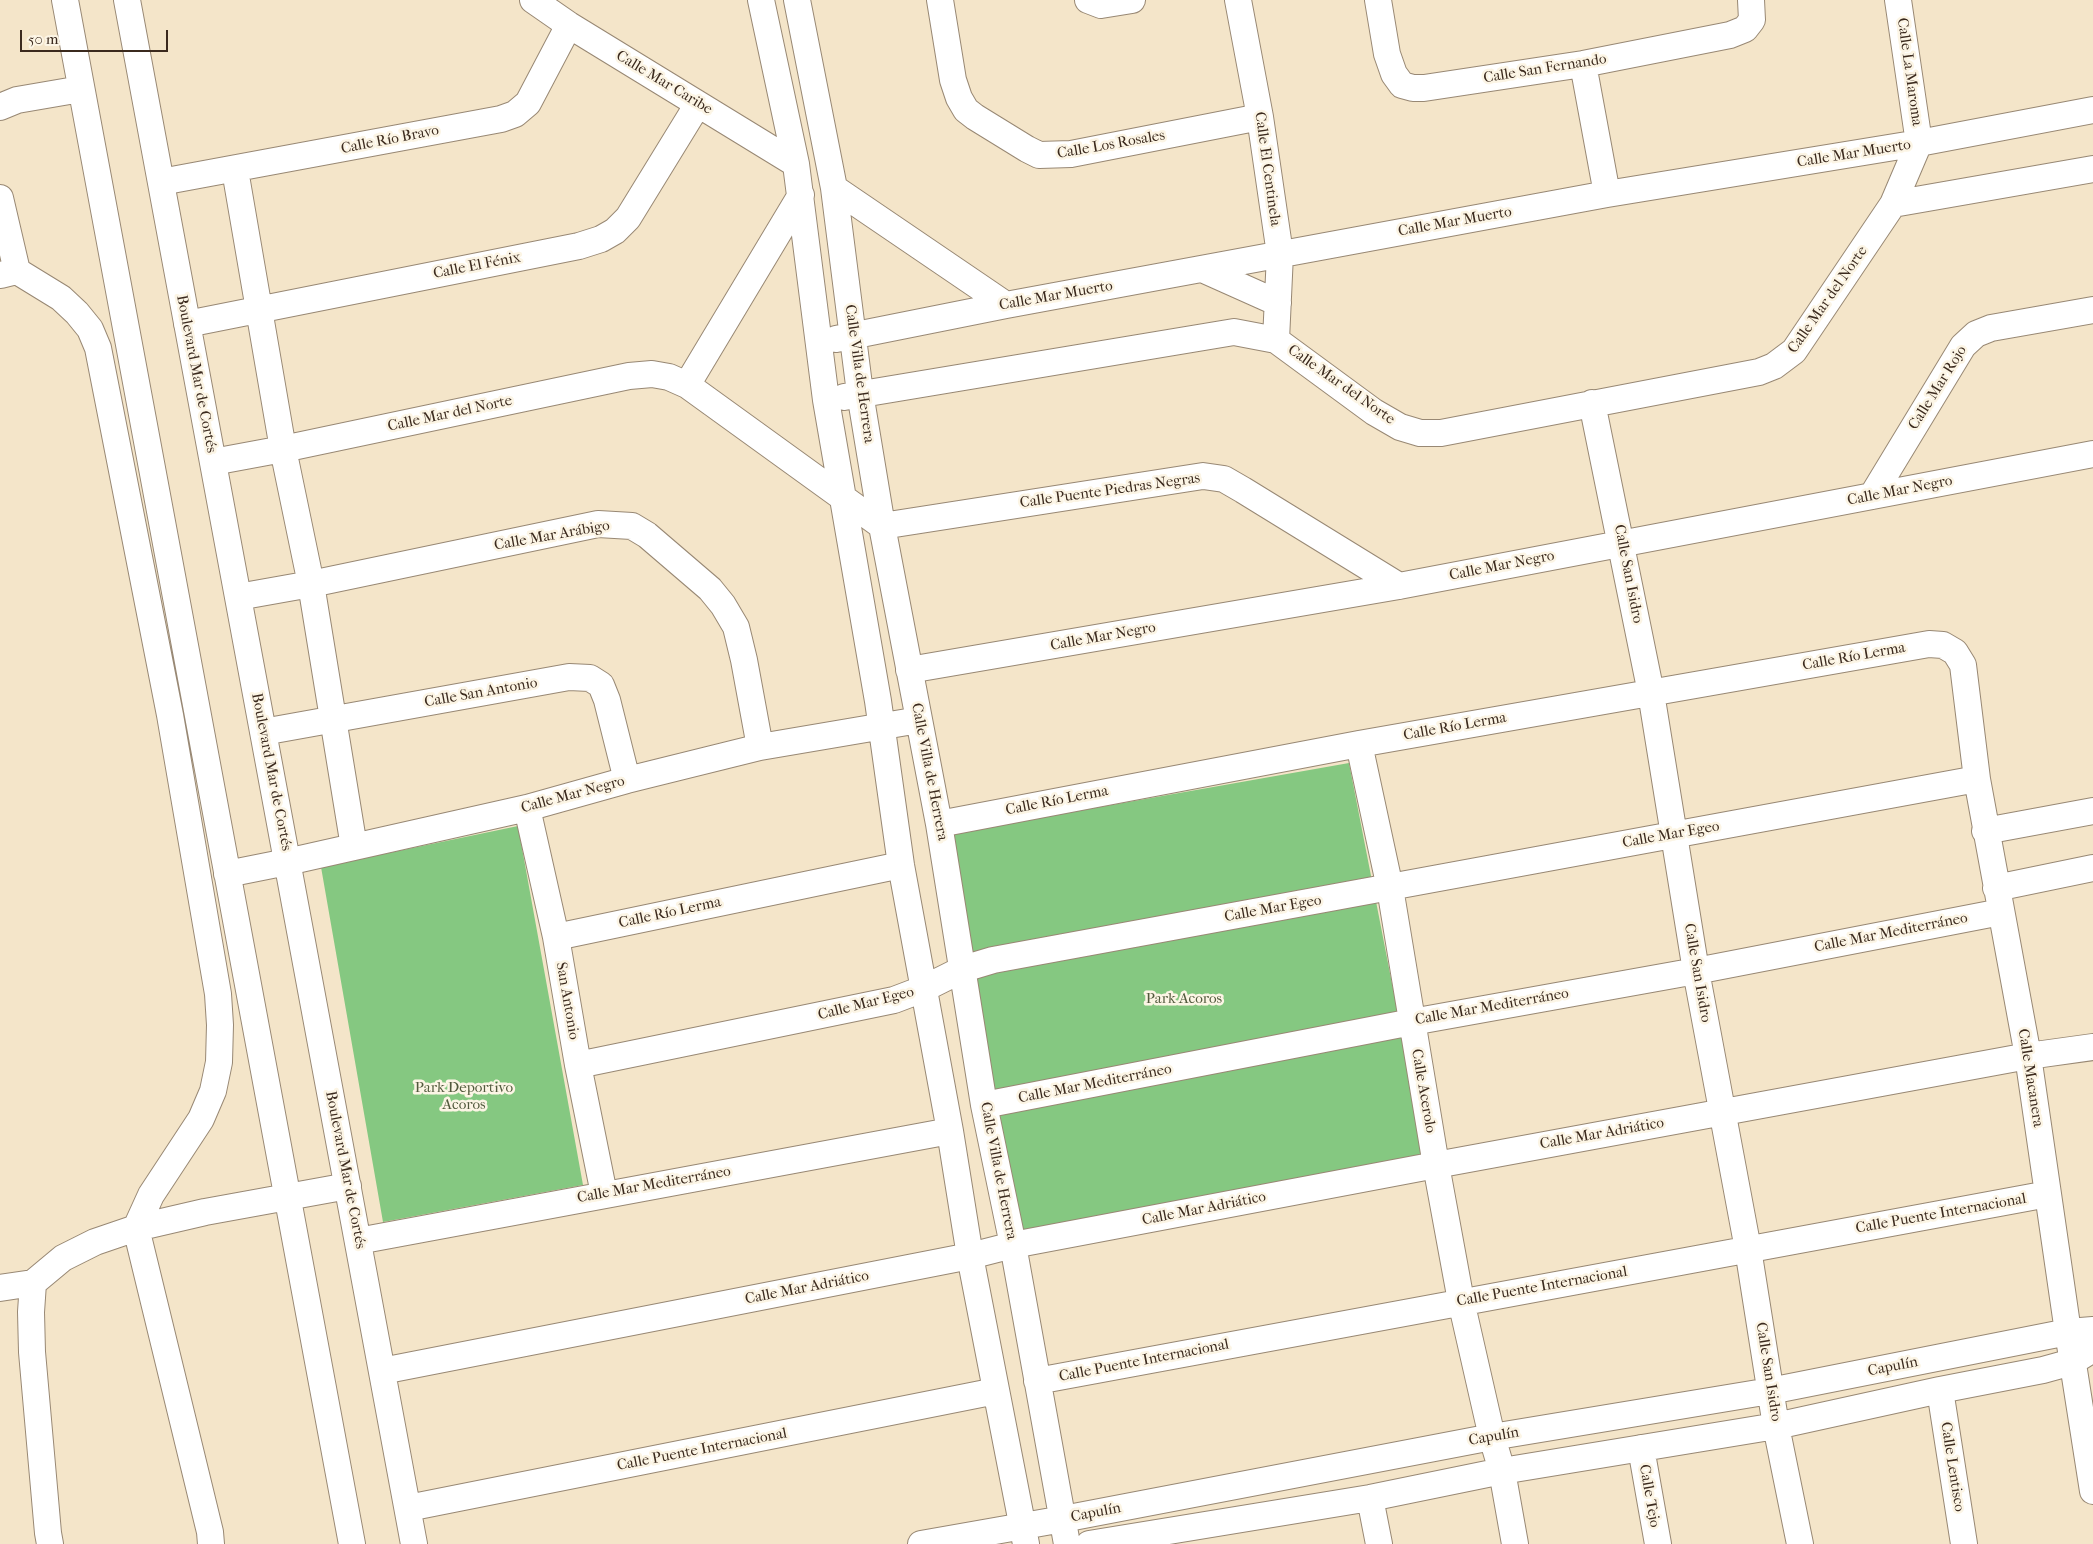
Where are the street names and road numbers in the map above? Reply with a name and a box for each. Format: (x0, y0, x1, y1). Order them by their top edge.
street label: Calle La Maroma (1893, 17, 1925, 127)
street label: Calle Mar Caribe (613, 47, 715, 119)
street label: Calle San Fernando (1482, 50, 1608, 88)
street label: Calle El Centinela (1250, 111, 1284, 227)
street label: Calle Río Bravo (339, 122, 441, 158)
street label: Calle Los Rosales (1056, 127, 1166, 163)
street label: Calle Mar Muerto (1796, 136, 1912, 172)
street label: Calle Mar Muerto (1397, 203, 1513, 241)
street label: Calle Mar del Norte (1784, 243, 1872, 357)
street label: Calle El Fénix (432, 249, 522, 283)
street label: Calle Mar Muerto (998, 277, 1114, 315)
street label: Boulevard Mar de Cortés (172, 294, 220, 454)
street label: Calle Villa de Herrera (840, 304, 878, 444)
street label: Calle Mar del Norte (1284, 341, 1398, 429)
street label: Calle Mar Rojo (1905, 343, 1971, 433)
street label: Calle Mar del Norte (386, 392, 514, 436)
street label: Calle Puente Piedras Negras (1019, 469, 1201, 513)
street label: Calle Mar Negro (1846, 472, 1954, 510)
street label: Calle Mar Arábigo (493, 517, 611, 555)
street label: Calle San Isidro (1610, 523, 1646, 625)
street label: Calle Mar Negro (1448, 547, 1556, 585)
street label: Calle Mar Negro (1049, 619, 1157, 655)
street label: Calle Río Lerma (1801, 639, 1907, 675)
street label: Calle San Antonio (423, 674, 539, 712)
street label: Boulevard Mar de Cortés (247, 692, 295, 852)
street label: Calle Villa de Herrera (907, 702, 951, 842)
street label: Calle Río Lerma (1402, 709, 1508, 745)
street label: Calle Mar Negro (519, 773, 627, 817)
street label: Calle Río Lerma (1004, 782, 1110, 820)
street label: Calle Mar Egeo (1621, 818, 1721, 852)
street label: Calle Mar Egeo (1223, 892, 1323, 926)
street label: Calle Río Lerma (617, 893, 723, 933)
street label: Calle Mar Mediterráneo (1813, 909, 1969, 957)
street label: Calle San Isidro (1679, 922, 1715, 1024)
street label: San Antonio (551, 961, 583, 1041)
street label: Calle Mar Egeo (816, 983, 916, 1025)
street label: Calle Mar Mediterráneo (1414, 985, 1570, 1029)
street label: Calle Macanera (2013, 1027, 2047, 1129)
street label: Calle Acerolo (1407, 1048, 1439, 1134)
street label: Calle Mar Mediterráneo (1017, 1060, 1173, 1108)
street label: Boulevard Mar de Cortés (321, 1090, 369, 1250)
street label: Calle Villa de Herrera (976, 1101, 1020, 1241)
street label: Calle Mar Adriático (1539, 1114, 1665, 1154)
street label: Calle Mar Mediterráneo (576, 1163, 732, 1207)
street label: Calle Mar Adriático (1141, 1188, 1267, 1230)
street label: Calle Puente Internacional (1854, 1190, 2028, 1238)
street label: Calle Puente Internacional (1455, 1263, 1629, 1311)
street label: Calle Mar Adriático (744, 1267, 870, 1309)
street label: Calle San Isidro (1751, 1321, 1785, 1423)
street label: Calle Puente Internacional (1057, 1336, 1231, 1386)
street label: Capulín (1866, 1353, 1920, 1381)
street label: Calle Lentisco (1936, 1421, 1968, 1513)
street label: Capulín (1467, 1424, 1521, 1450)
street label: Calle Puente Internacional (615, 1425, 789, 1475)
street label: Calle Tejo (1635, 1463, 1663, 1529)
street label: Capulín (1069, 1499, 1123, 1527)

